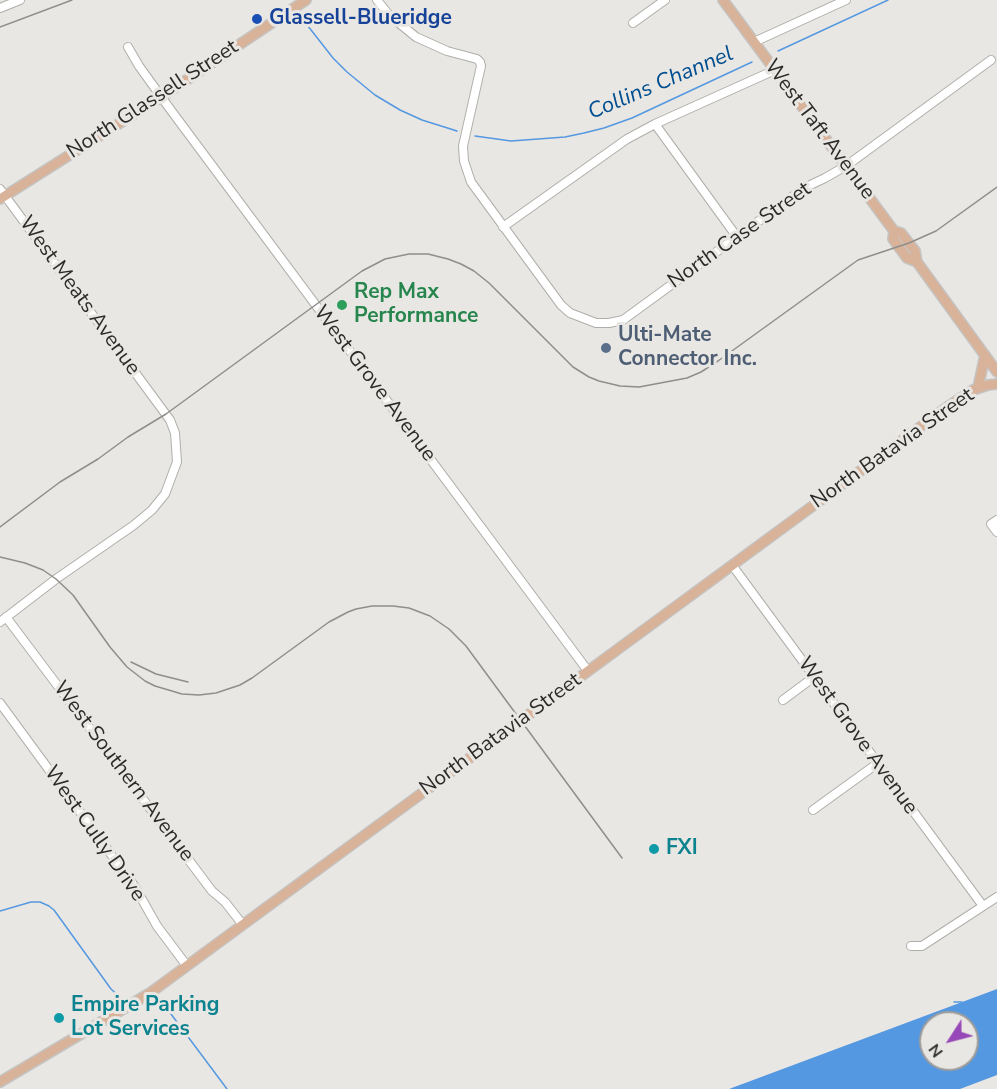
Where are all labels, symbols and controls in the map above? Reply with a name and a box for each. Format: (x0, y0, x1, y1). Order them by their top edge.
place label: Glassell-Blueridge (269, 6, 452, 32)
marker: Glassell-Blueridge (250, 12, 264, 26)
street label: North Glassell Street (63, 35, 243, 165)
water label: Collins Channel (584, 42, 738, 126)
street label: West Taft Avenue (758, 55, 880, 205)
street label: North Case Street (664, 177, 816, 295)
street label: West Meats Avenue (13, 212, 145, 380)
place label: Rep Max Performance (354, 280, 478, 330)
marker: Rep Max Performance (335, 298, 349, 312)
street label: West Grove Avenue (307, 301, 441, 467)
place label: Ulti-Mate Connector Inc. (618, 323, 757, 373)
marker: Ulti-Mate Connector Inc. (599, 341, 613, 355)
street label: North Batavia Street (807, 383, 979, 515)
street label: West Grove Avenue (791, 652, 923, 820)
street label: North Batavia Street (415, 668, 587, 802)
street label: West Southern Avenue (47, 677, 199, 867)
street label: West Cully Drive (38, 761, 150, 907)
place label: FXI (666, 836, 698, 862)
marker: FXI (647, 842, 661, 856)
place label: Empire Parking Lot Services (71, 993, 220, 1043)
marker: Empire Parking Lot Services (52, 1011, 66, 1025)
north arrow (919, 1011, 979, 1071)
text: N (924, 1039, 948, 1062)

